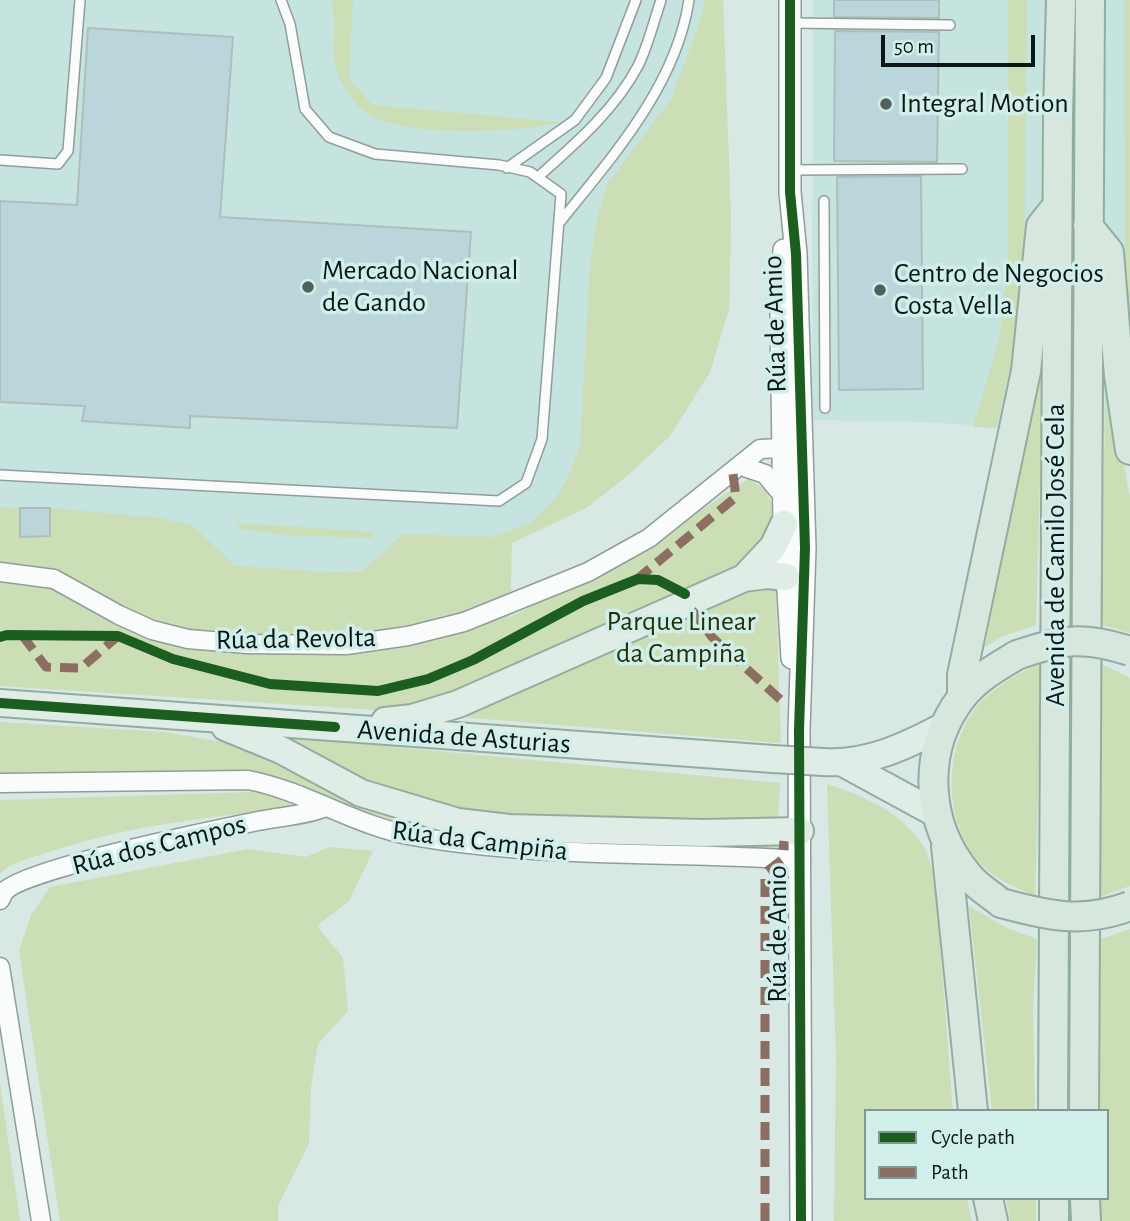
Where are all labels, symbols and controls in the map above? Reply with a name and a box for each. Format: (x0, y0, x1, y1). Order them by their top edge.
scale bar (885, 21, 1039, 65)
text: 50 m (894, 36, 934, 57)
place label: Integral Motion (900, 87, 1069, 121)
marker: Integral Motion (878, 96, 894, 112)
place label: Mercado Nacional de Gando (322, 254, 519, 320)
street label: Rúa de Amio (756, 255, 794, 393)
place label: Centro de Negocios Costa Vella (894, 257, 1104, 323)
marker: Mercado Nacional de Gando (300, 279, 316, 295)
marker: Centro de Negocios Costa Vella (872, 282, 888, 298)
street label: Avenida de Camilo José Cela (1039, 403, 1073, 707)
park label: Parque Linear da Campiña (606, 605, 756, 671)
street label: Rúa da Revolta (216, 621, 376, 657)
street label: Avenida de Asturias (356, 713, 572, 761)
street label: Rúa dos Campos (69, 807, 249, 883)
street label: Rúa da Campiña (390, 814, 570, 868)
street label: Rúa de Amio (761, 865, 795, 1003)
legend (864, 1109, 1109, 1200)
text: Cycle path (931, 1127, 1015, 1148)
text: Path (931, 1162, 969, 1183)

